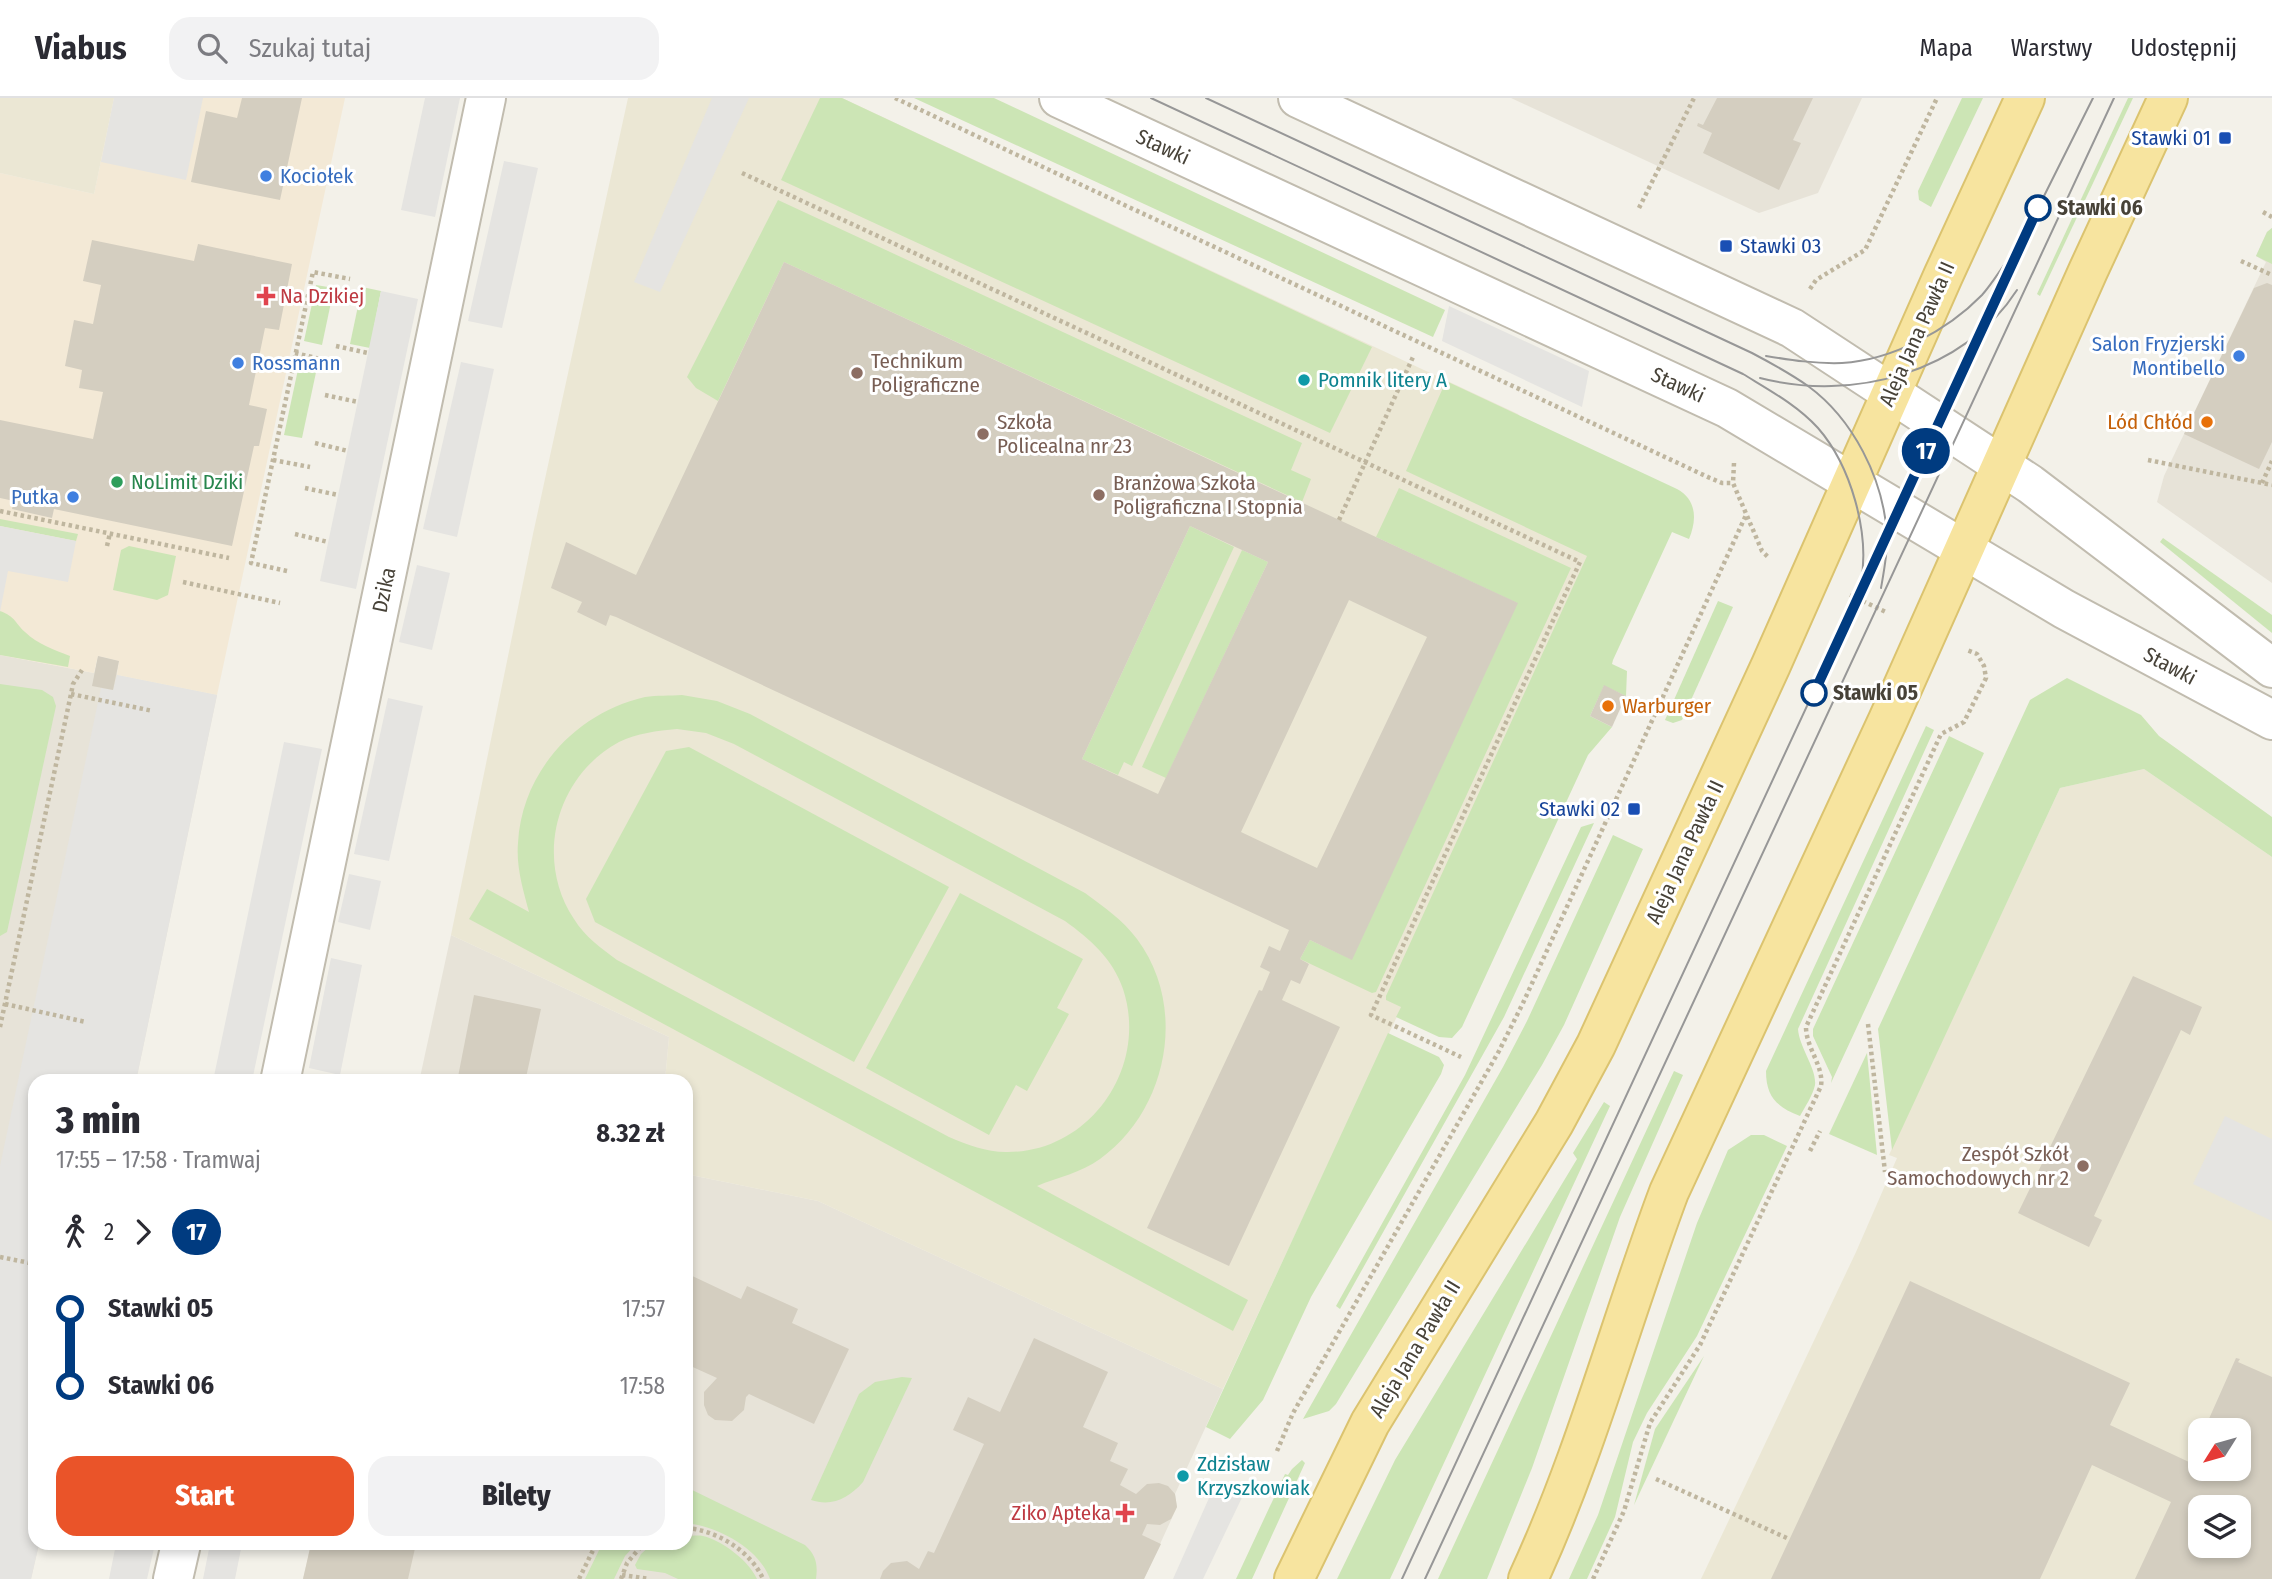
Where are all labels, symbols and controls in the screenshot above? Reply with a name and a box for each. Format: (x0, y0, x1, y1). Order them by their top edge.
search box (169, 17, 659, 80)
text: Viabus (35, 28, 127, 68)
icon: search (193, 29, 231, 67)
text: Szukaj tutaj (249, 33, 371, 64)
text: Mapa (1920, 34, 1973, 62)
text: Warstwy (2011, 34, 2092, 62)
text: Udostępnij (2130, 34, 2237, 62)
street label: Stawki (1132, 123, 1194, 171)
place label: Stawki 01 (2131, 125, 2211, 151)
marker: Stawki 01 (2217, 130, 2233, 146)
place label: Kociołek (280, 163, 353, 189)
marker: Kociołek (258, 168, 274, 184)
marker: Stawki 06 (2025, 195, 2051, 221)
place label: Stawki 06 (2057, 195, 2143, 221)
place label: Stawki 03 (1740, 233, 1821, 259)
marker: Stawki 03 (1718, 238, 1734, 254)
street label: Aleja Jana Pawła II (1873, 258, 1961, 410)
place label: Na Dzikiej (280, 283, 364, 309)
marker: Na Dzikiej (258, 288, 274, 304)
place label: Salon Fryzjerski Montibello (2092, 331, 2225, 381)
place label: Technikum Poligraficzne (871, 348, 980, 398)
marker: Salon Fryzjerski Montibello (2231, 348, 2247, 364)
place label: Rossmann (252, 350, 340, 376)
marker: Rossmann (230, 355, 246, 371)
street label: Stawki (1647, 361, 1709, 409)
marker: Technikum Poligraficzne (849, 365, 865, 381)
place label: Pomnik litery A (1318, 367, 1447, 393)
marker: Pomnik litery A (1296, 372, 1312, 388)
place label: Szkoła Policealna nr 23 (997, 409, 1132, 459)
place label: Lód Chłód (2107, 409, 2193, 435)
marker: Lód Chłód (2199, 414, 2215, 430)
marker: Szkoła Policealna nr 23 (975, 426, 991, 442)
line badge: 17 (1895, 428, 1958, 474)
text: 17 (1916, 437, 1936, 465)
place label: NoLimit Dziki (131, 469, 243, 495)
place label: Branżowa Szkoła Poligraficzna I Stopnia (1113, 470, 1303, 520)
marker: NoLimit Dziki (109, 474, 125, 490)
place label: Putka (11, 484, 59, 510)
marker: Branżowa Szkoła Poligraficzna I Stopnia (1091, 487, 1107, 503)
marker: Putka (65, 489, 81, 505)
street label: Dzika (367, 565, 401, 615)
street label: Stawki (2139, 641, 2201, 691)
marker: Stawki 05 (1801, 680, 1827, 706)
place label: Stawki 05 (1833, 680, 1918, 706)
place label: Warburger (1622, 693, 1712, 719)
marker: Warburger (1600, 698, 1616, 714)
street label: Aleja Jana Pawła II (1640, 776, 1730, 928)
place label: Stawki 02 (1539, 796, 1620, 822)
marker: Stawki 02 (1626, 801, 1642, 817)
text: 3 min (56, 1097, 140, 1143)
text: 8.32 zł (596, 1118, 665, 1149)
place label: Zespół Szkół Samochodowych nr 2 (1887, 1141, 2070, 1191)
text: 17:55 – 17:58 · Tramwaj (56, 1146, 261, 1174)
marker: Zespół Szkół Samochodowych nr 2 (2075, 1158, 2091, 1174)
icon: walk (56, 1213, 94, 1251)
icon: forward (124, 1213, 162, 1251)
text: 2 (104, 1218, 114, 1246)
text: 17 (186, 1218, 207, 1246)
street label: Aleja Jana Pawła II (1364, 1276, 1466, 1422)
text: Stawki 05 (108, 1293, 213, 1324)
text: 17:57 (622, 1295, 665, 1323)
text: Stawki 06 (108, 1370, 214, 1401)
text: 17:58 (620, 1372, 665, 1400)
north arrow (2188, 1418, 2250, 1480)
map controls (2188, 1418, 2251, 1558)
place label: Zdzisław Krzyszkowiak (1197, 1451, 1310, 1501)
button: Start (56, 1456, 354, 1536)
button: Bilety (368, 1456, 665, 1536)
marker: Zdzisław Krzyszkowiak (1175, 1468, 1191, 1484)
button: layers (2188, 1495, 2251, 1558)
place label: Ziko Apteka (1011, 1500, 1111, 1526)
marker: Ziko Apteka (1117, 1505, 1133, 1521)

